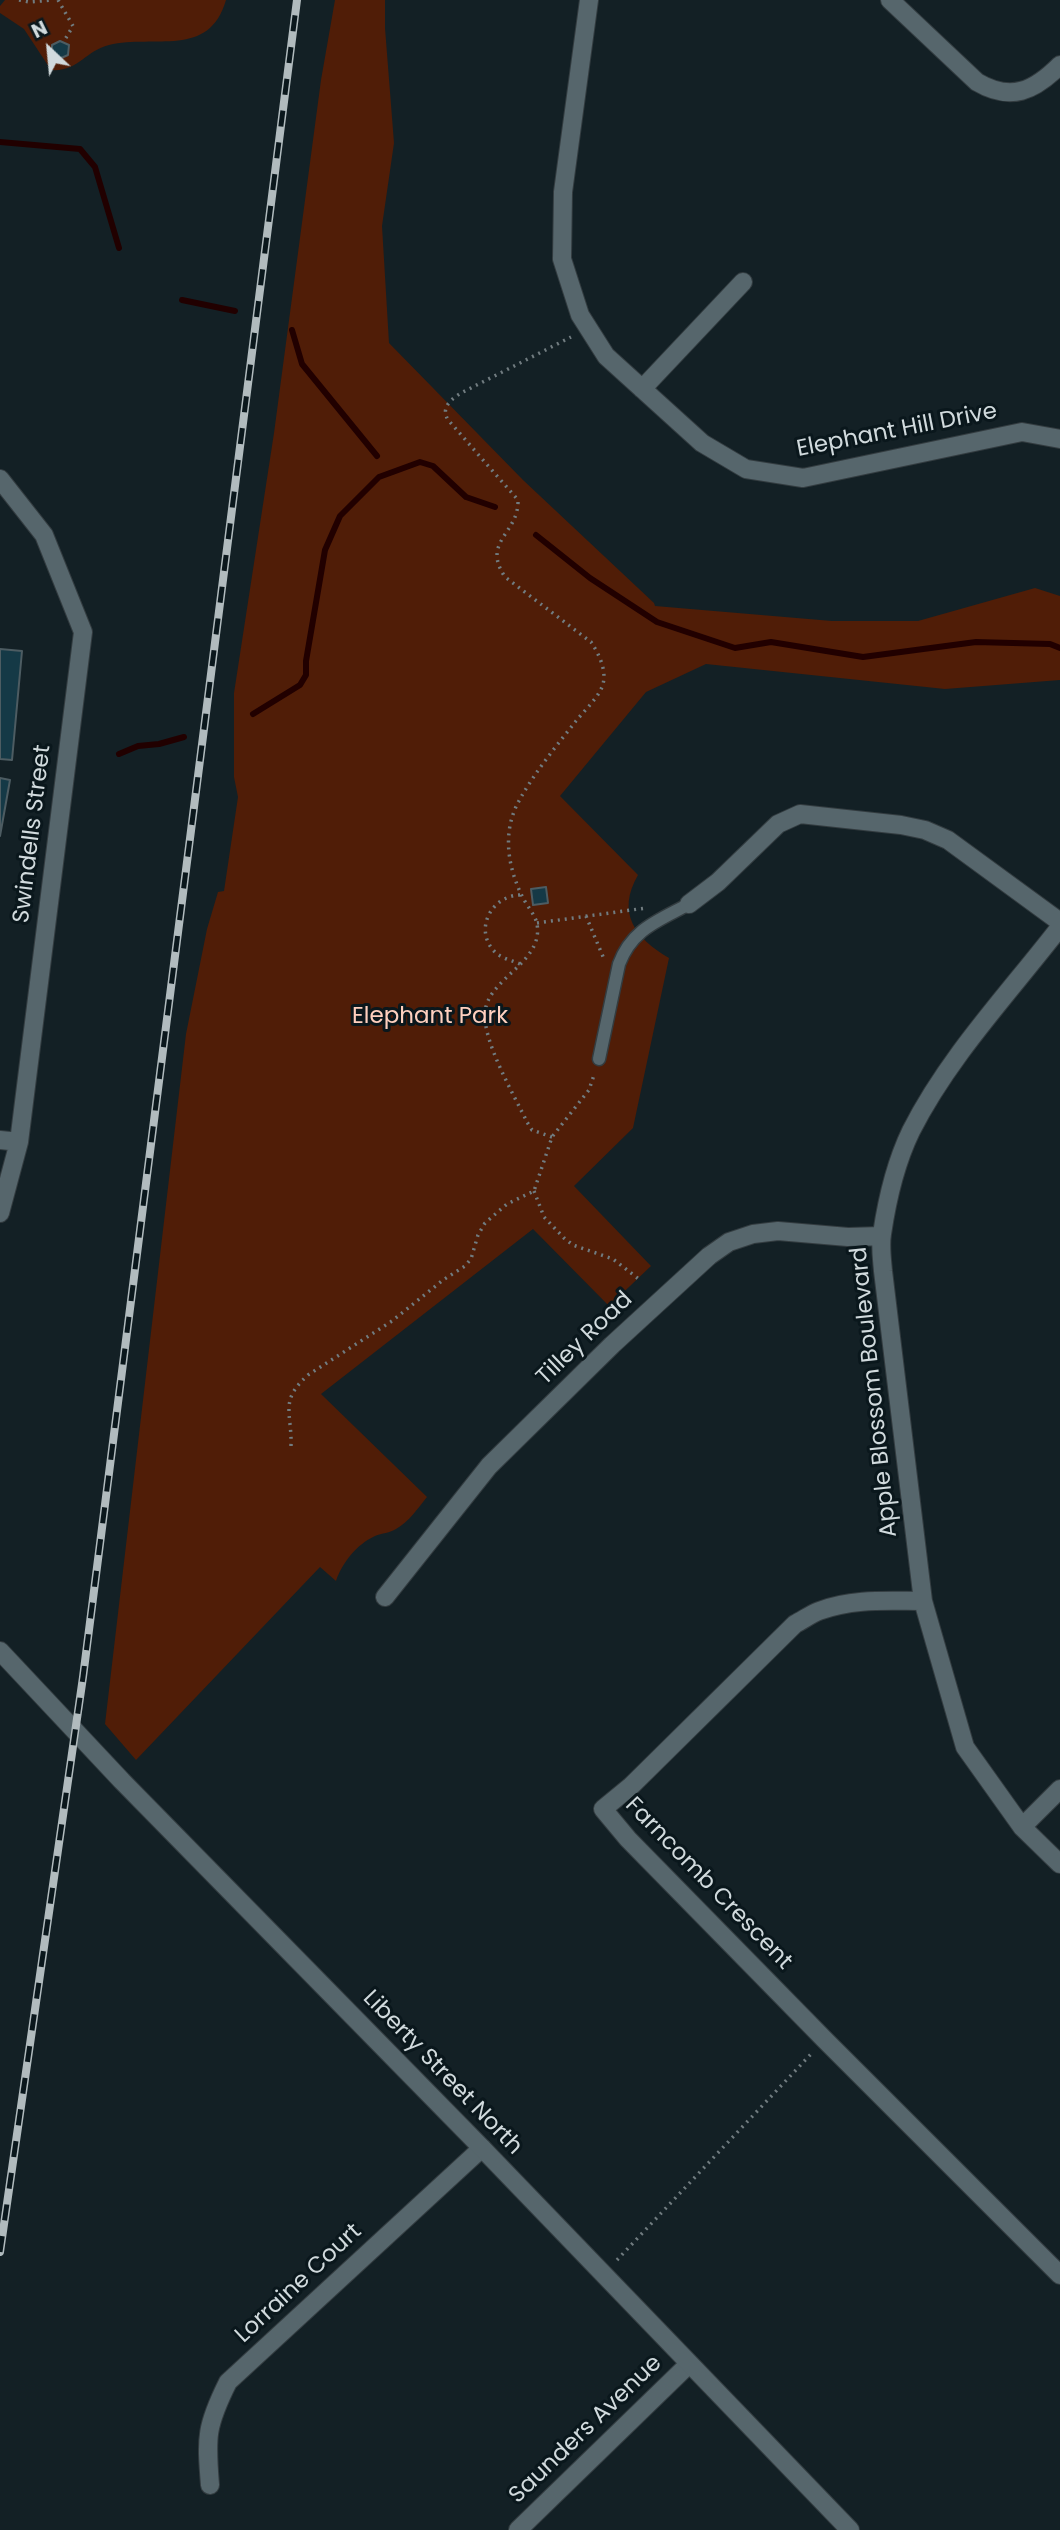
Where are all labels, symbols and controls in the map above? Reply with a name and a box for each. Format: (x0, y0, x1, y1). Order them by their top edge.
north arrow (14, 14, 84, 84)
text: N (27, 14, 52, 45)
street label: Elephant Hill Drive (795, 398, 999, 464)
street label: Swindells Street (8, 743, 58, 925)
park label: Elephant Park (352, 1003, 508, 1031)
street label: Apple Blossom Boulevard (846, 1245, 904, 1539)
street label: Tilley Road (531, 1287, 639, 1391)
street label: Farncomb Crescent (619, 1792, 797, 1976)
street label: Liberty Street North (357, 1985, 527, 2161)
street label: Lorraine Court (230, 2219, 368, 2349)
street label: Saunders Avenue (504, 2350, 668, 2510)

